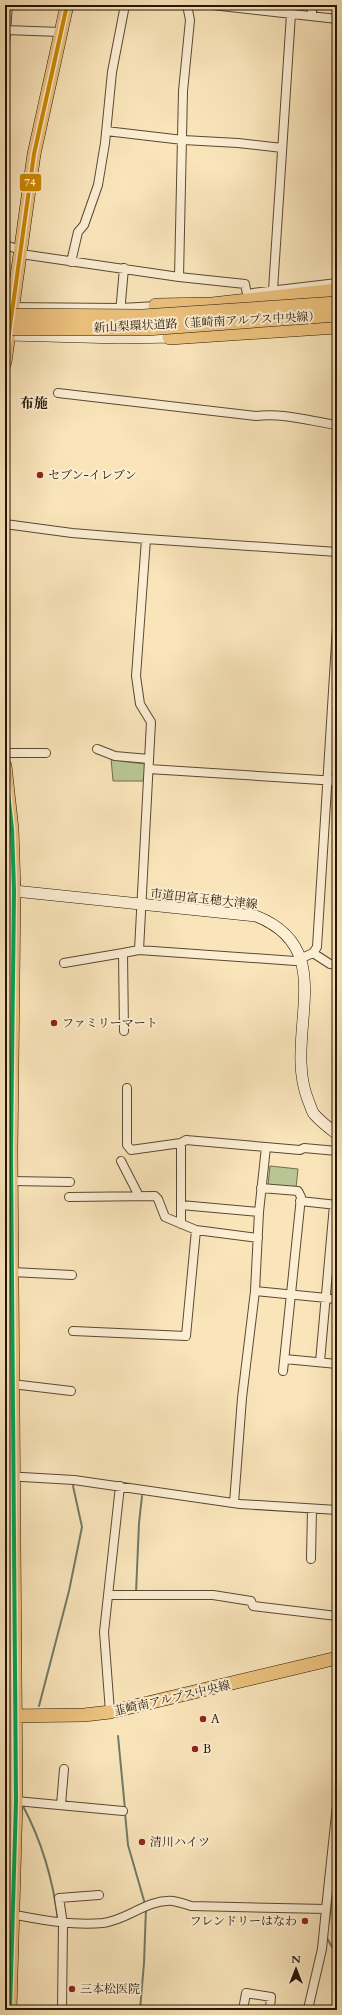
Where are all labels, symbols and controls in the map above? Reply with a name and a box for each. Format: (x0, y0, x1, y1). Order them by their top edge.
line badge: 74 (19, 173, 42, 192)
text: 74 (24, 175, 36, 190)
street label: 新山梨環状道路（韮崎南アルプス中央線） (93, 308, 321, 336)
district label: 布施 (20, 394, 48, 413)
place label: セブン-イレブン (48, 467, 136, 483)
marker: セブン-イレブン (35, 470, 45, 480)
street label: 市道田富玉穂大津線 (149, 885, 259, 913)
place label: ファミリーマート (62, 1015, 158, 1031)
marker: ファミリーマート (49, 1018, 59, 1028)
street label: 韮崎南アルプス中央線 (112, 1677, 232, 1719)
place label: A (211, 1711, 220, 1727)
marker: A (198, 1714, 208, 1724)
place label: B (203, 1741, 211, 1757)
marker: B (190, 1744, 200, 1754)
place label: 清川ハイツ (150, 1834, 210, 1850)
marker: 清川ハイツ (137, 1837, 147, 1847)
place label: フレンドリーはなわ (190, 1913, 297, 1929)
marker: フレンドリーはなわ (300, 1916, 310, 1926)
north arrow (276, 1949, 316, 1989)
text: N (291, 1952, 301, 1967)
place label: 三本松医院 (80, 1981, 140, 1997)
marker: 三本松医院 (67, 1984, 77, 1994)

